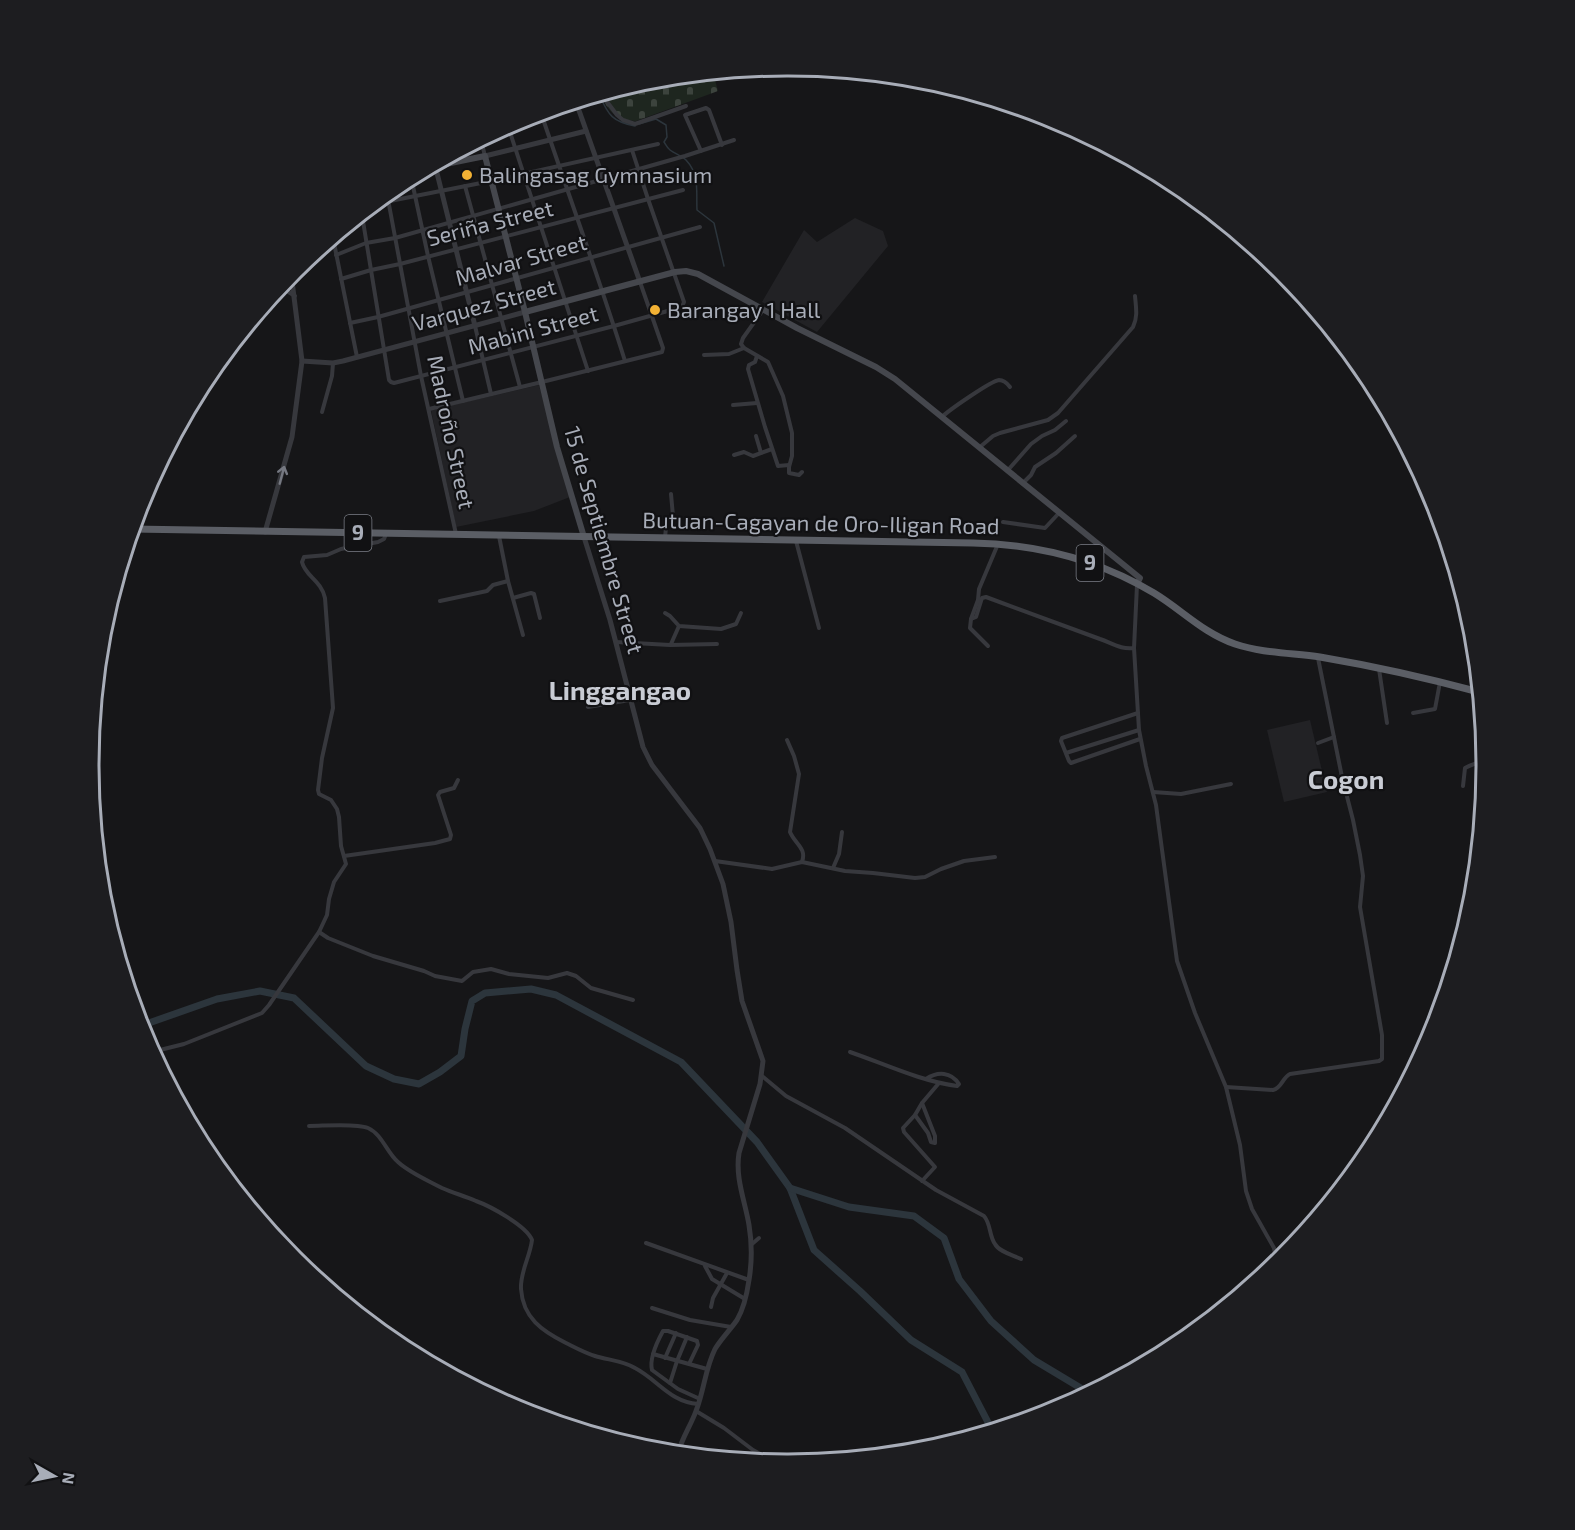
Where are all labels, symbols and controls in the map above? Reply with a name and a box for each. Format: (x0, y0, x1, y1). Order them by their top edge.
place label: Balingasag Gymnasium (479, 161, 712, 187)
marker: Balingasag Gymnasium (460, 168, 474, 182)
street label: Seriña Street (424, 194, 556, 250)
street label: Malvar Street (452, 228, 589, 290)
street label: Varquez Street (409, 272, 558, 336)
place label: Barangay 1 Hall (667, 296, 821, 322)
street label: Mabini Street (465, 299, 601, 359)
marker: Barangay 1 Hall (648, 303, 662, 317)
street label: Madroño Street (423, 353, 481, 511)
street label: 15 de Septiembre Street (560, 423, 650, 657)
one-way arrow (276, 466, 288, 485)
street label: Butuan-Cagayan de Oro-Iligan Road (642, 506, 1000, 538)
road number: 9 (344, 515, 372, 551)
road number: 9 (1076, 545, 1104, 581)
district label: Linggangao (549, 674, 691, 705)
district label: Cogon (1308, 763, 1384, 794)
north arrow (24, 1446, 84, 1506)
text: N (59, 1471, 80, 1486)

